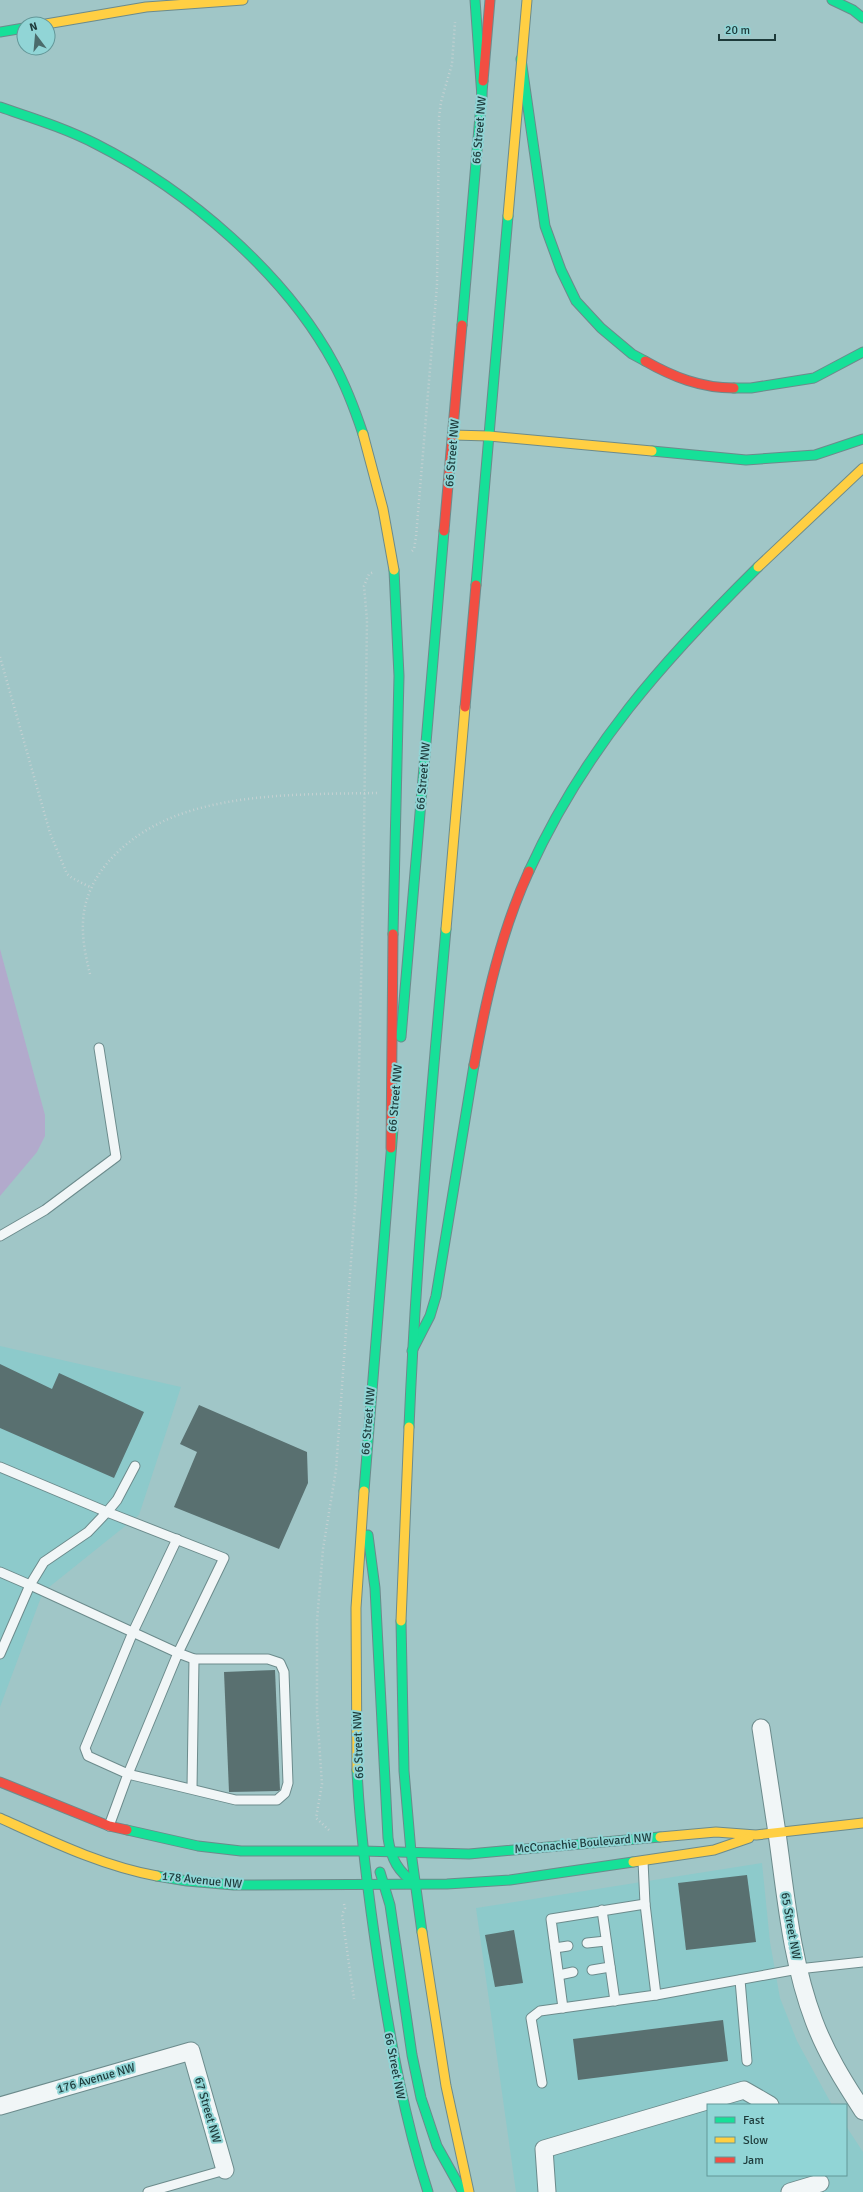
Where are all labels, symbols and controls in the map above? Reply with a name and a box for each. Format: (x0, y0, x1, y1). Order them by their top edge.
north arrow (16, 16, 56, 56)
scale bar (719, 16, 775, 42)
text: N (28, 20, 39, 34)
text: 20 m (725, 23, 750, 38)
street label: 66 Street NW (469, 96, 490, 165)
street label: 66 Street NW (442, 419, 463, 488)
street label: 66 Street NW (413, 742, 434, 811)
street label: 66 Street NW (385, 1064, 406, 1133)
street label: 66 Street NW (358, 1387, 379, 1456)
street label: 66 Street NW (350, 1711, 367, 1779)
street label: McConachie Boulevard NW (514, 1830, 652, 1857)
street label: 178 Avenue NW (161, 1869, 243, 1892)
street label: 65 Street NW (777, 1891, 804, 1961)
street label: 66 Street NW (381, 2031, 408, 2101)
street label: 176 Avenue NW (55, 2060, 137, 2097)
street label: 67 Street NW (191, 2075, 224, 2145)
legend (707, 2104, 847, 2176)
text: Fast (743, 2113, 764, 2128)
text: Slow (743, 2133, 768, 2148)
text: Jam (743, 2153, 764, 2168)

